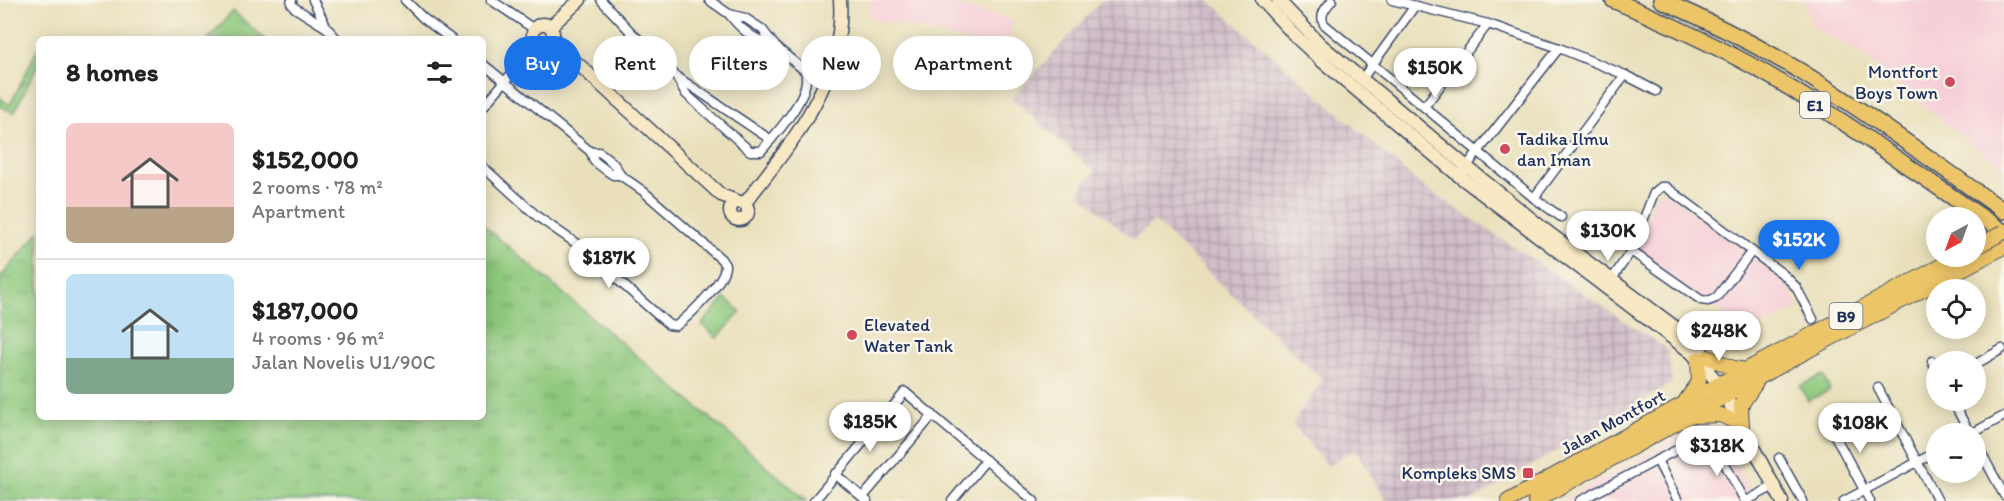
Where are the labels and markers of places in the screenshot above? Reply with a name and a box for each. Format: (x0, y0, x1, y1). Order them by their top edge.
pin: $150K (1393, 48, 1477, 99)
place label: Montfort Boys Town (1855, 61, 1938, 104)
marker: Montfort Boys Town (1943, 75, 1957, 89)
place label: Tadika Ilmu dan Iman (1517, 128, 1609, 171)
marker: Tadika Ilmu dan Iman (1498, 142, 1512, 156)
pin: $130K (1566, 211, 1650, 262)
pin: $152K (1757, 220, 1841, 271)
pin: $187K (567, 238, 651, 289)
pin: $248K (1677, 311, 1761, 362)
place label: Elevated Water Tank (864, 314, 954, 357)
marker: Elevated Water Tank (845, 328, 859, 342)
pin: $185K (828, 402, 912, 453)
pin: $108K (1818, 403, 1902, 454)
pin: $318K (1675, 426, 1759, 477)
place label: Kompleks SMS (1402, 462, 1516, 484)
marker: Kompleks SMS (1521, 466, 1535, 480)

